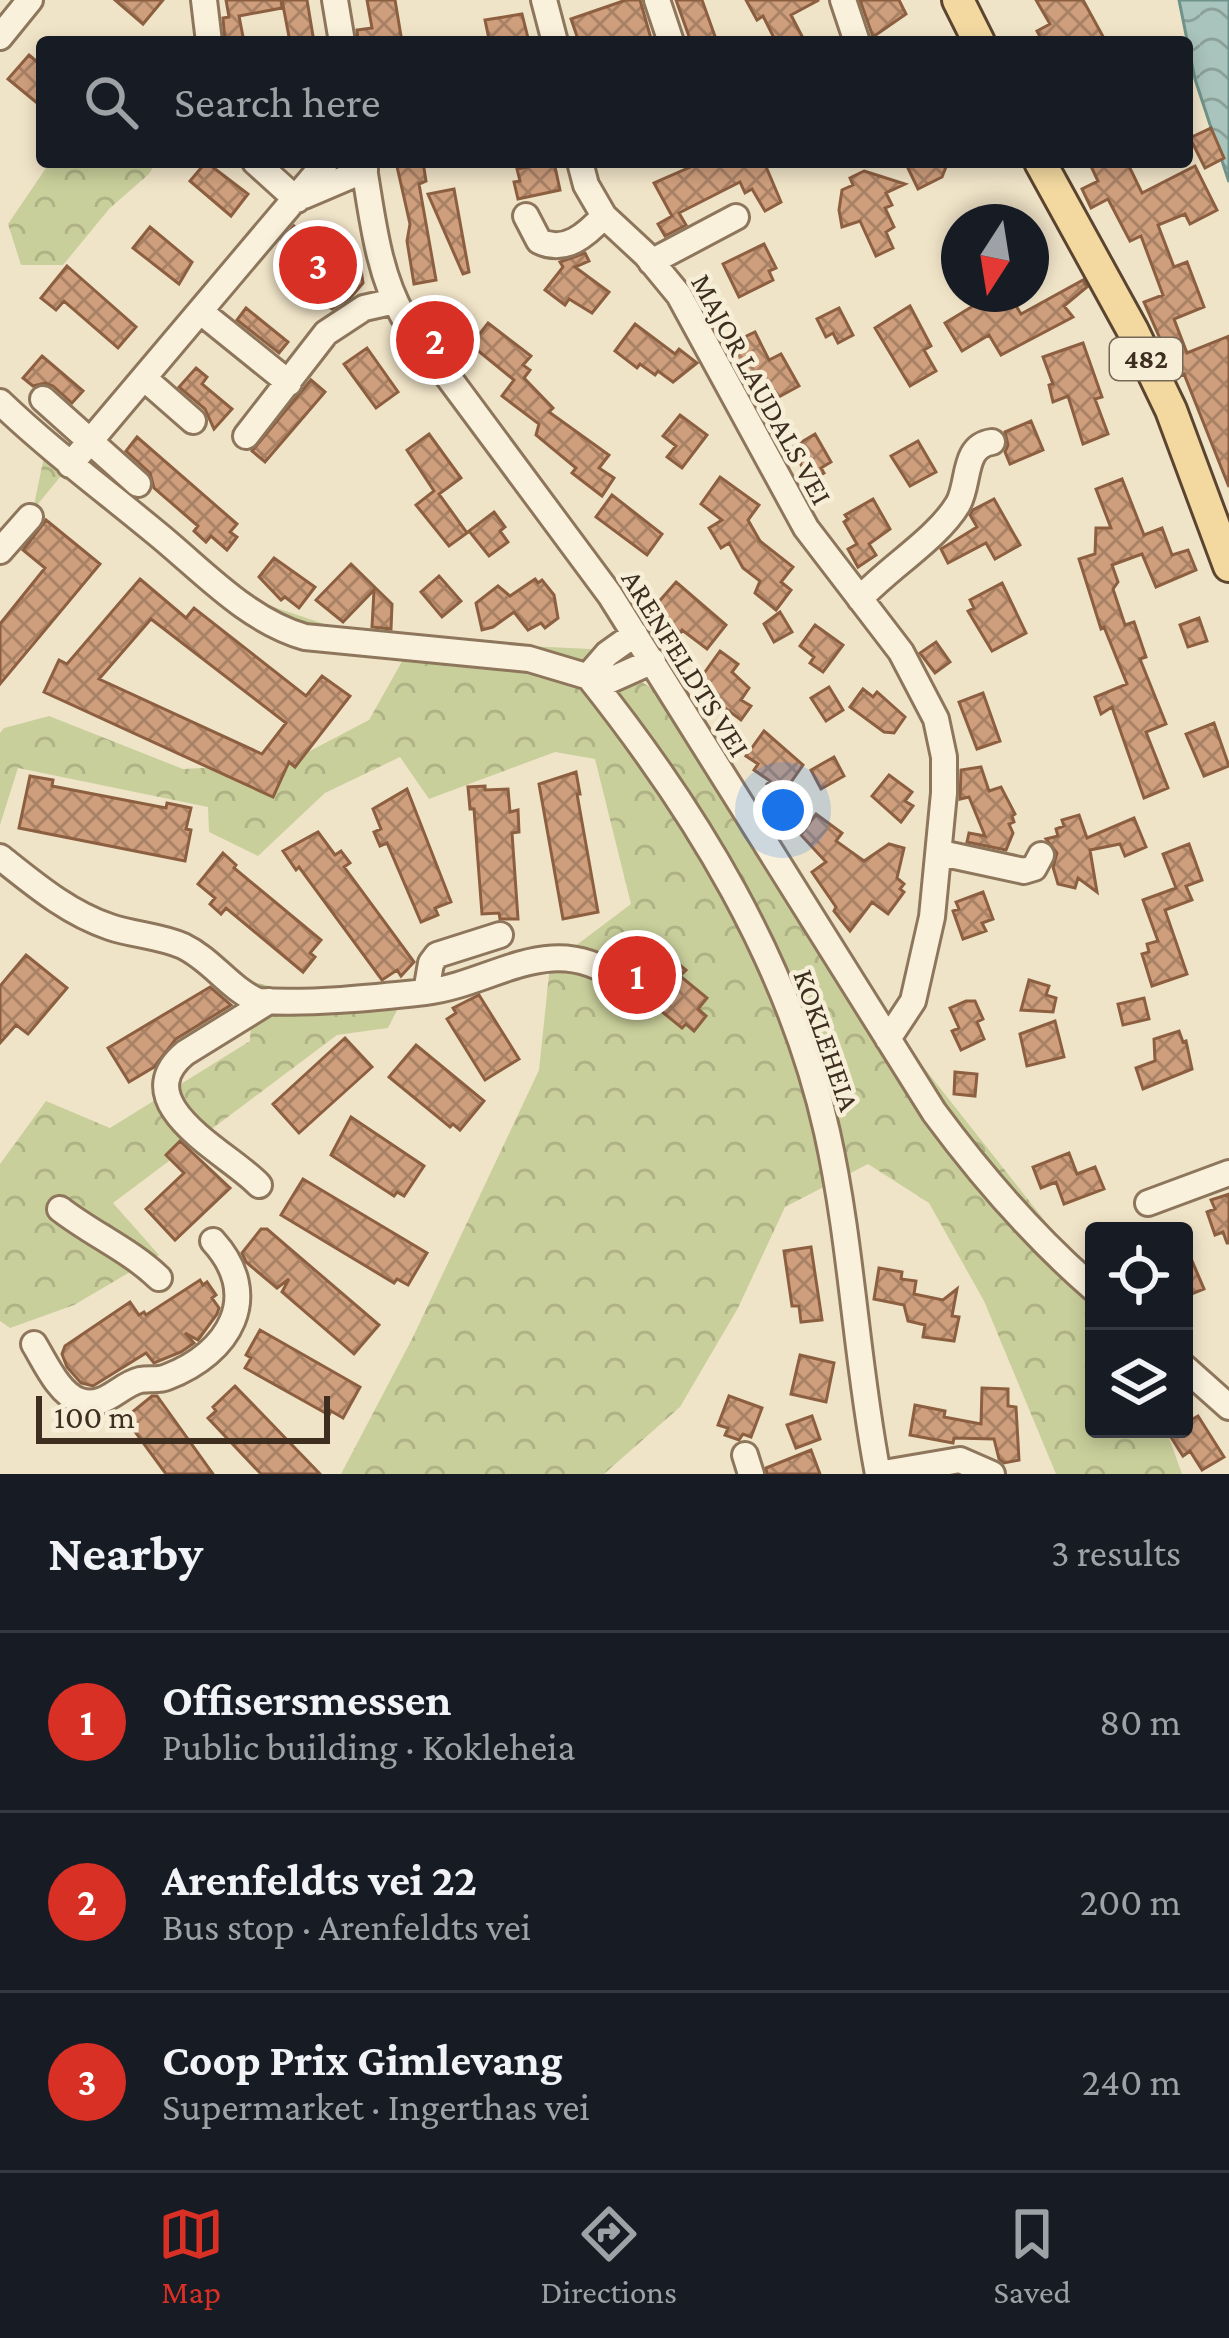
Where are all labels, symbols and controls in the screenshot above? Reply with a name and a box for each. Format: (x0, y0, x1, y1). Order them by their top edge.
search box (36, 36, 1193, 168)
icon: search (78, 69, 144, 135)
text: Search here (174, 77, 381, 127)
north arrow (941, 204, 1049, 312)
pin: 3 (279, 220, 357, 310)
street label: MAJOR LAUDALS VEI (685, 268, 839, 510)
pin: 2 (396, 295, 474, 385)
road number: 482 (1110, 338, 1182, 380)
street label: ARENFELDTS VEI (615, 564, 757, 762)
your location (753, 780, 813, 840)
pin: 1 (598, 930, 676, 1020)
street label: KOKLEHEIA (787, 965, 867, 1116)
map controls (1085, 1222, 1193, 1438)
button: locate (1085, 1222, 1193, 1330)
button: layers (1085, 1330, 1193, 1438)
scale bar (36, 1390, 330, 1443)
text: 100 m (54, 1398, 135, 1435)
text: Nearby (48, 1524, 203, 1581)
text: 3 results (1051, 1531, 1181, 1574)
text: Offisersmessen (162, 1675, 451, 1725)
text: 1 (80, 1700, 94, 1743)
text: 80 m (1099, 1700, 1181, 1743)
text: Public building · Kokleheia (162, 1725, 576, 1768)
text: Arenfeldts vei 22 (162, 1855, 477, 1905)
text: 2 (77, 1880, 97, 1923)
text: 200 m (1080, 1880, 1181, 1923)
text: Bus stop · Arenfeldts vei (162, 1905, 531, 1948)
text: Coop Prix Gimlevang (162, 2035, 563, 2085)
text: 3 (77, 2060, 97, 2103)
text: 240 m (1082, 2060, 1181, 2103)
text: Supermarket · Ingerthas vei (162, 2085, 590, 2128)
tab: Map (158, 2201, 224, 2310)
tab: Directions (541, 2201, 677, 2310)
tab: Saved (993, 2201, 1071, 2310)

